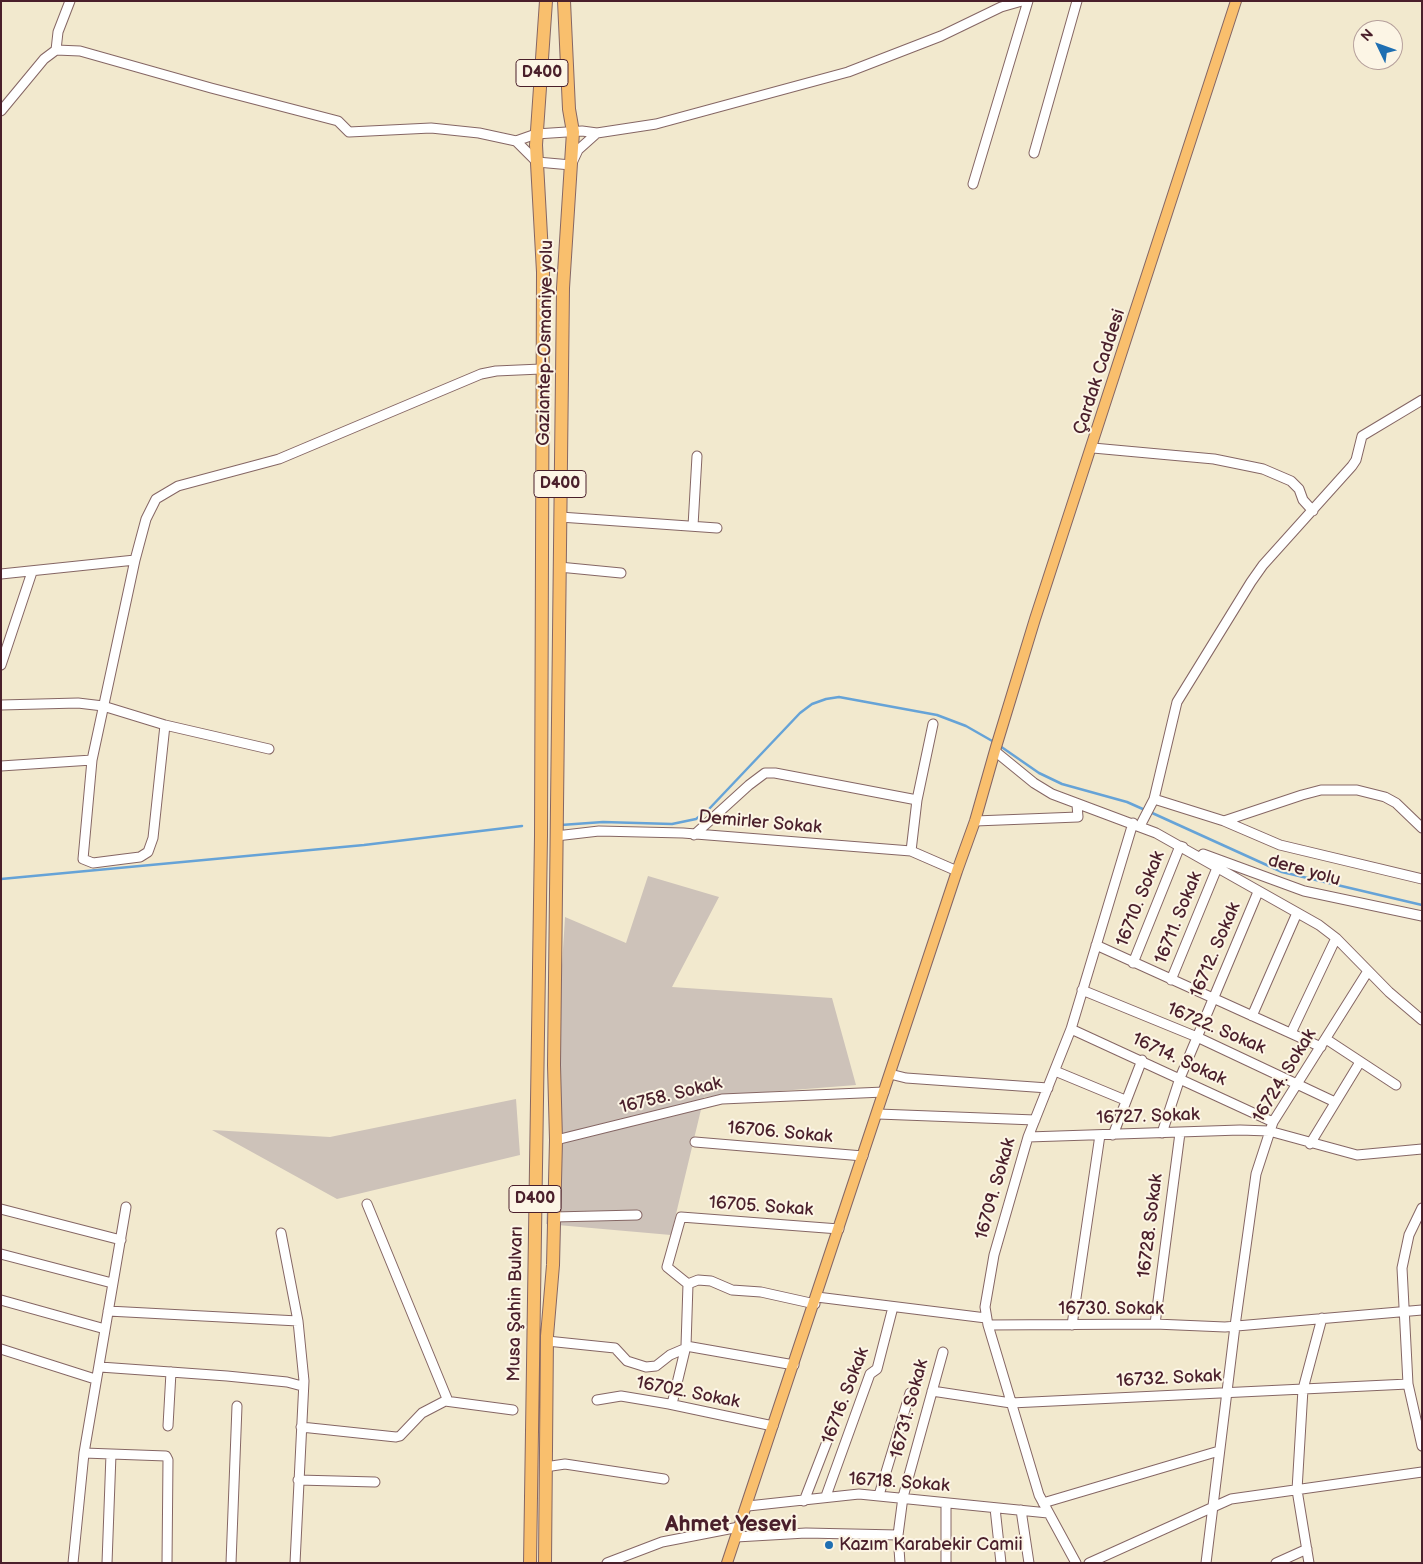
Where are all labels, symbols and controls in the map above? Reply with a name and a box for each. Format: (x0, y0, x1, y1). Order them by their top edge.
north arrow (1353, 20, 1403, 70)
text: N (1357, 26, 1377, 45)
road number: D400 (516, 59, 568, 86)
street label: Gaziantep-Osmaniye yolu (533, 240, 559, 446)
street label: Çardak Caddesi (1070, 307, 1130, 437)
road number: D400 (534, 470, 586, 498)
street label: Demirler Sokak (697, 807, 823, 839)
street label: 16710. Sokak (1112, 848, 1170, 950)
street label: dere yolu (1265, 850, 1343, 892)
street label: 16711. Sokak (1151, 869, 1207, 967)
street label: 16712. Sokak (1186, 899, 1246, 1001)
street label: 16722. Sokak (1163, 999, 1269, 1059)
street label: 16724. Sokak (1249, 1025, 1321, 1127)
street label: 16714. Sokak (1128, 1029, 1230, 1091)
street label: 16758. Sokak (618, 1073, 724, 1119)
street label: 16727. Sokak (1096, 1104, 1200, 1130)
street label: 16706. Sokak (727, 1118, 833, 1148)
street label: 16709. Sokak (971, 1136, 1021, 1242)
street label: 16728. Sokak (1134, 1173, 1168, 1279)
road number: D400 (509, 1186, 561, 1212)
street label: 16705. Sokak (708, 1193, 814, 1221)
street label: Musa Şahin Bulvarı (504, 1226, 528, 1382)
street label: 16730. Sokak (1058, 1298, 1164, 1320)
street label: 16716. Sokak (818, 1345, 874, 1447)
street label: 16731. Sokak (886, 1357, 934, 1461)
street label: 16732. Sokak (1116, 1365, 1222, 1393)
street label: 16702. Sokak (634, 1372, 742, 1414)
street label: 16718. Sokak (848, 1469, 950, 1497)
district label: Ahmet Yesevi (665, 1512, 797, 1538)
place label: Kazım Karabekir Camii (839, 1534, 1023, 1556)
marker: Kazım Karabekir Camii (823, 1539, 835, 1551)

